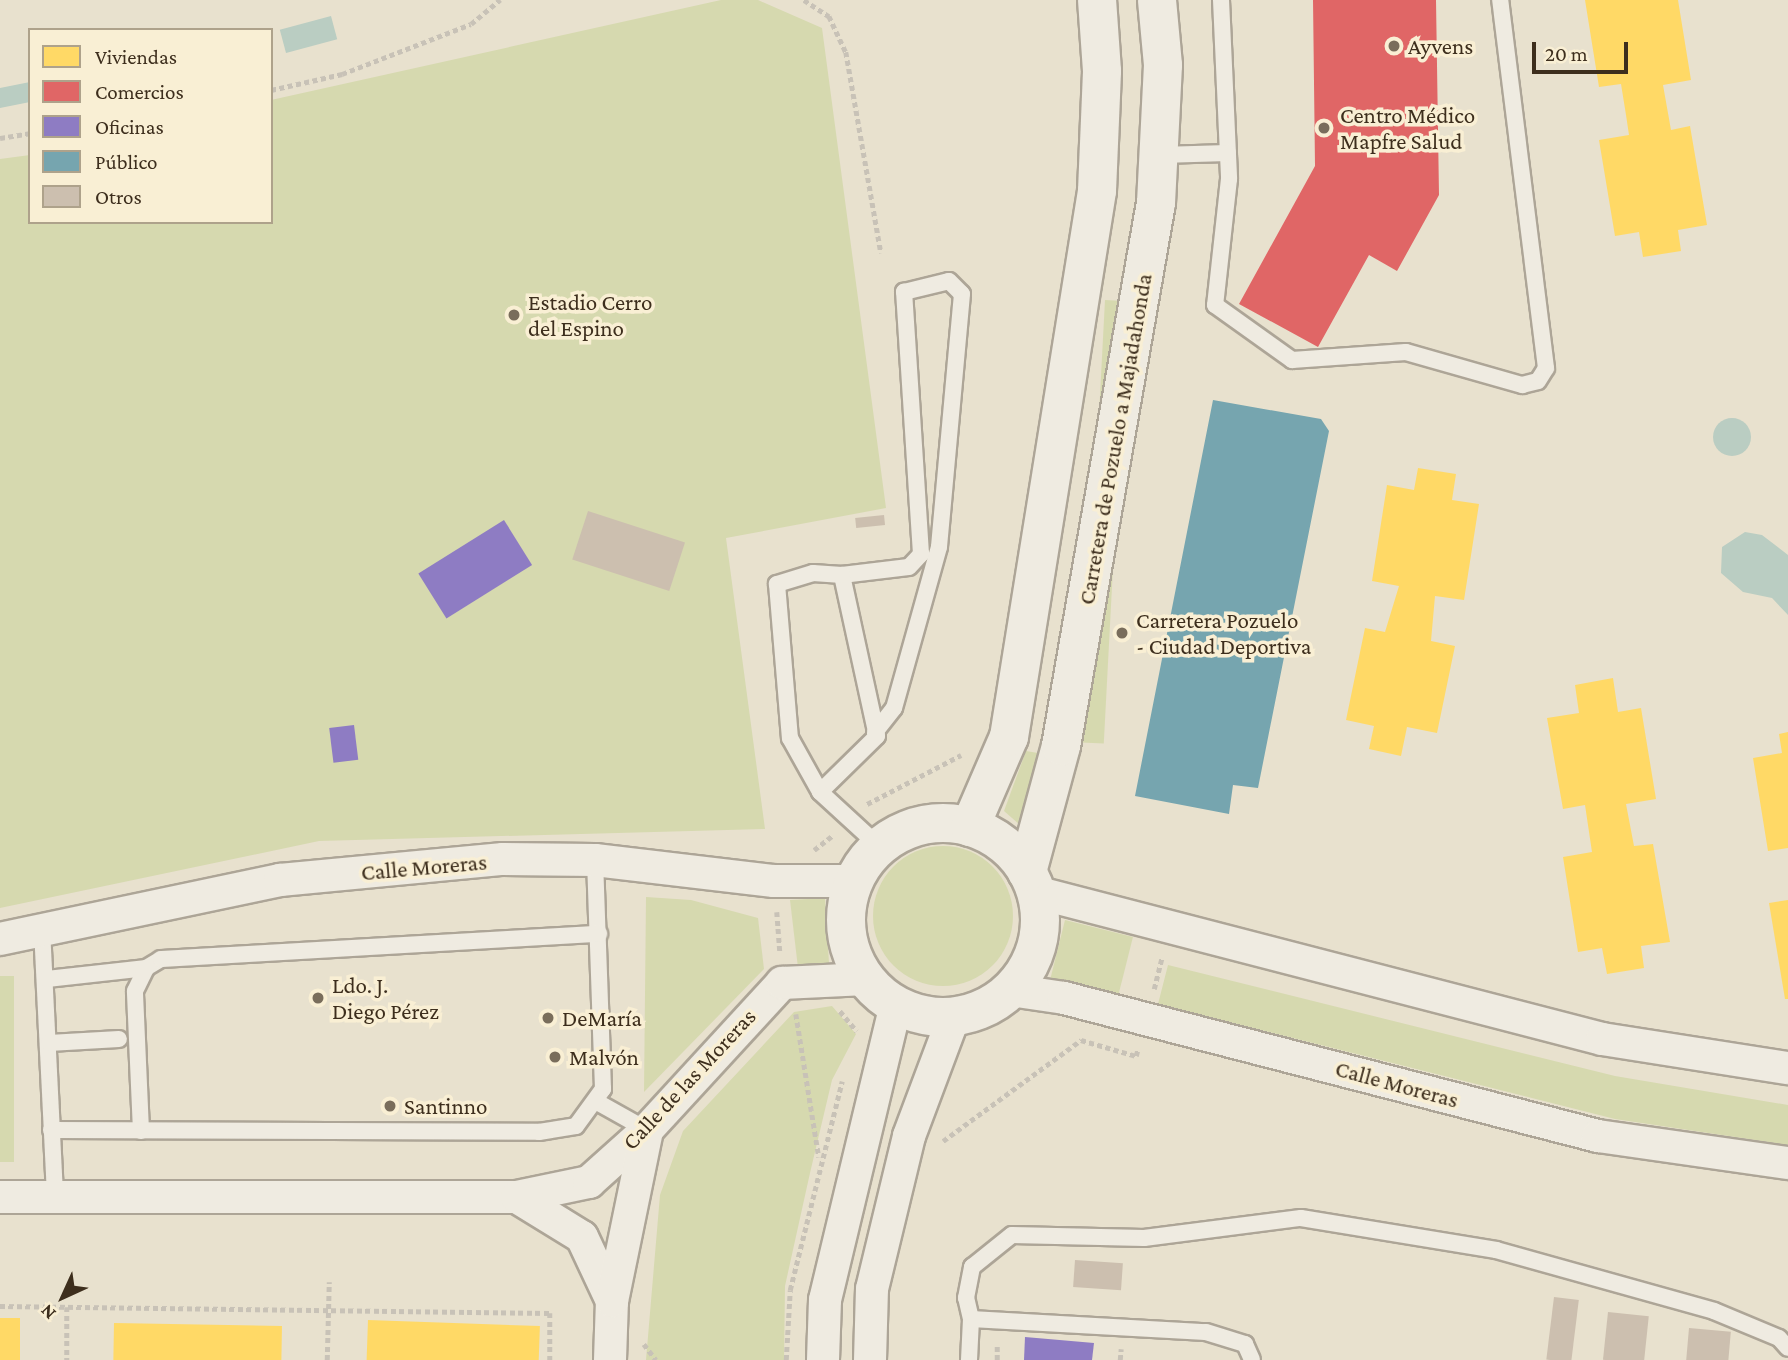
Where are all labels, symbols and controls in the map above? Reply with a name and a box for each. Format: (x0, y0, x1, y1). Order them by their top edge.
legend (28, 28, 273, 224)
scale bar (1536, 28, 1632, 72)
place label: Ayvens (1408, 32, 1473, 60)
marker: Ayvens (1386, 38, 1402, 54)
text: 20 m (1545, 42, 1588, 66)
text: Viviendas (95, 45, 177, 69)
text: Comercios (95, 80, 184, 104)
place label: Centro Médico Mapfre Salud (1340, 101, 1475, 155)
text: Oficinas (95, 115, 164, 139)
marker: Centro Médico Mapfre Salud (1314, 118, 1334, 138)
text: Público (95, 150, 158, 174)
text: Otros (95, 185, 142, 209)
street label: Carretera de Pozuelo a Majadahonda (1072, 271, 1158, 607)
place label: Estadio Cerro del Espino (528, 288, 652, 342)
marker: Estadio Cerro del Espino (506, 307, 522, 323)
place label: Carretera Pozuelo - Ciudad Deportiva (1136, 606, 1311, 660)
marker: Carretera Pozuelo - Ciudad Deportiva (1114, 625, 1130, 641)
street label: Calle Moreras (360, 848, 488, 886)
place label: Ldo. J. Diego Pérez (332, 971, 439, 1025)
marker: Ldo. J. Diego Pérez (310, 990, 326, 1006)
street label: Calle de las Moreras (617, 1003, 761, 1155)
place label: DeMaría (562, 1004, 642, 1032)
marker: DeMaría (540, 1010, 556, 1026)
place label: Malvón (569, 1043, 639, 1071)
marker: Malvón (547, 1049, 563, 1065)
street label: Calle Moreras (1332, 1054, 1462, 1114)
place label: Santinno (404, 1092, 488, 1120)
marker: Santinno (382, 1098, 398, 1114)
north arrow (28, 1262, 98, 1332)
text: N (36, 1300, 60, 1324)

